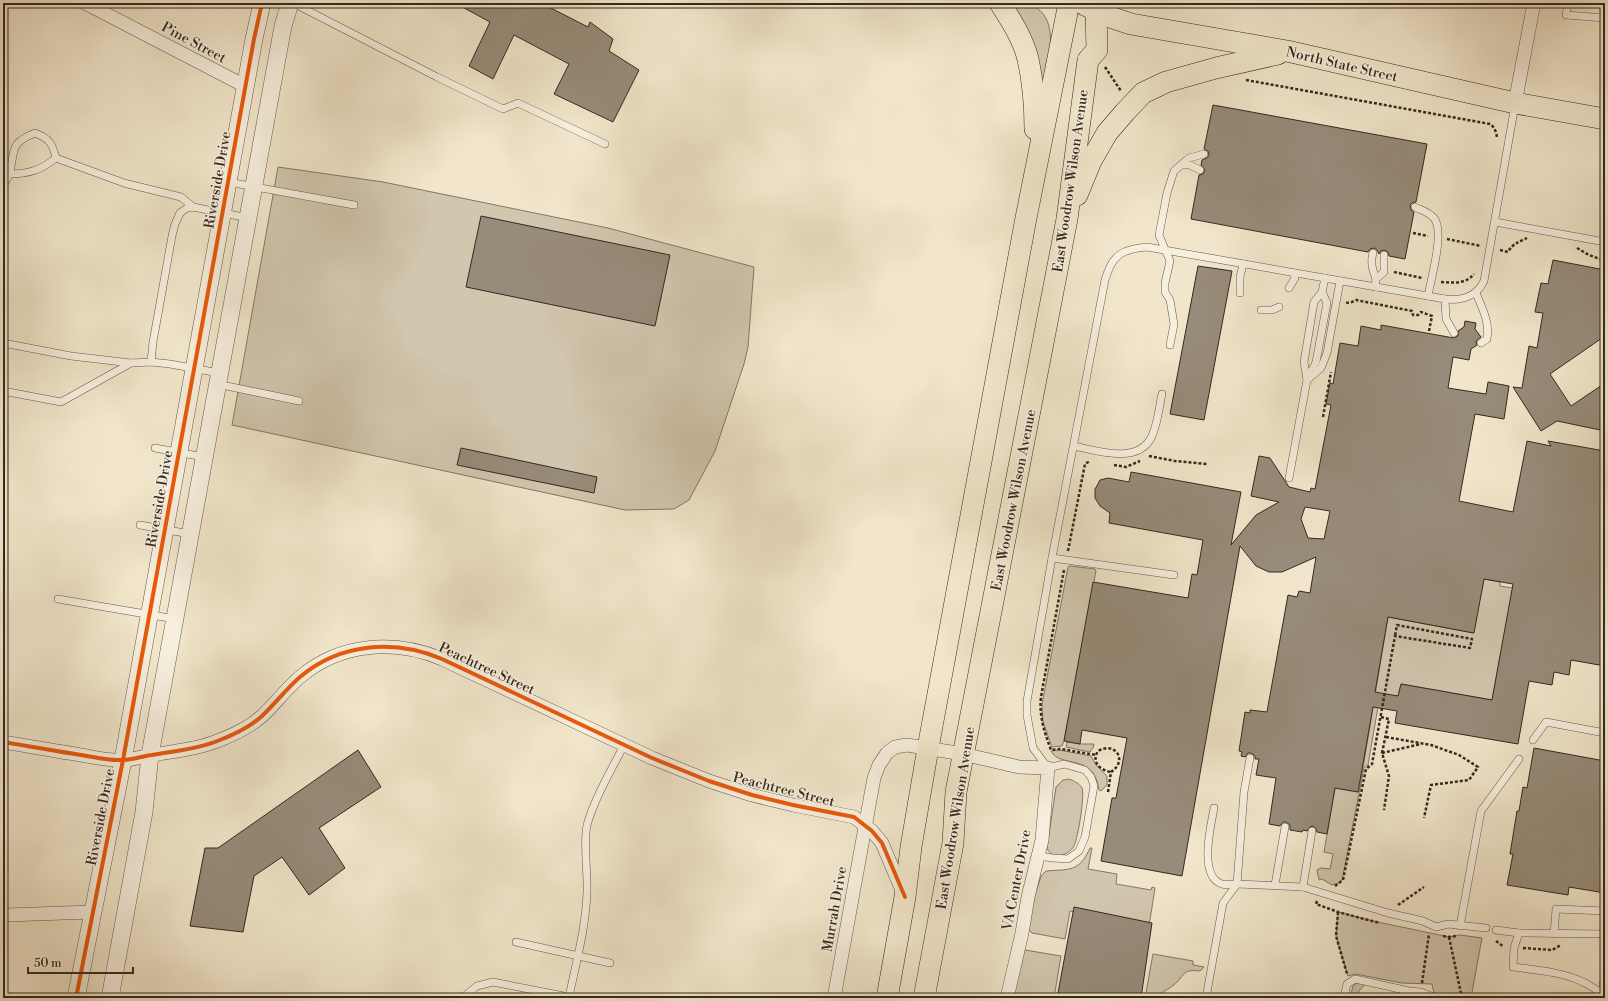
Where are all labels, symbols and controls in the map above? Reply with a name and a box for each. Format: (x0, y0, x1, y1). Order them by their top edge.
street label: Pine Street (158, 18, 229, 67)
street label: North State Street (1284, 43, 1399, 87)
street label: East Woodrow Wilson Avenue (1049, 88, 1093, 274)
street label: Riverside Drive (201, 130, 235, 230)
street label: East Woodrow Wilson Avenue (988, 408, 1040, 593)
street label: Riverside Drive (143, 449, 177, 549)
street label: Peachtree Street (436, 639, 538, 699)
street label: East Woodrow Wilson Avenue (933, 726, 979, 911)
street label: Riverside Drive (83, 767, 119, 867)
street label: Peachtree Street (731, 769, 836, 811)
street label: VA Center Drive (998, 828, 1036, 933)
street label: Murrah Drive (819, 865, 851, 953)
scale bar (28, 949, 133, 975)
text: 50 m (34, 956, 62, 971)

